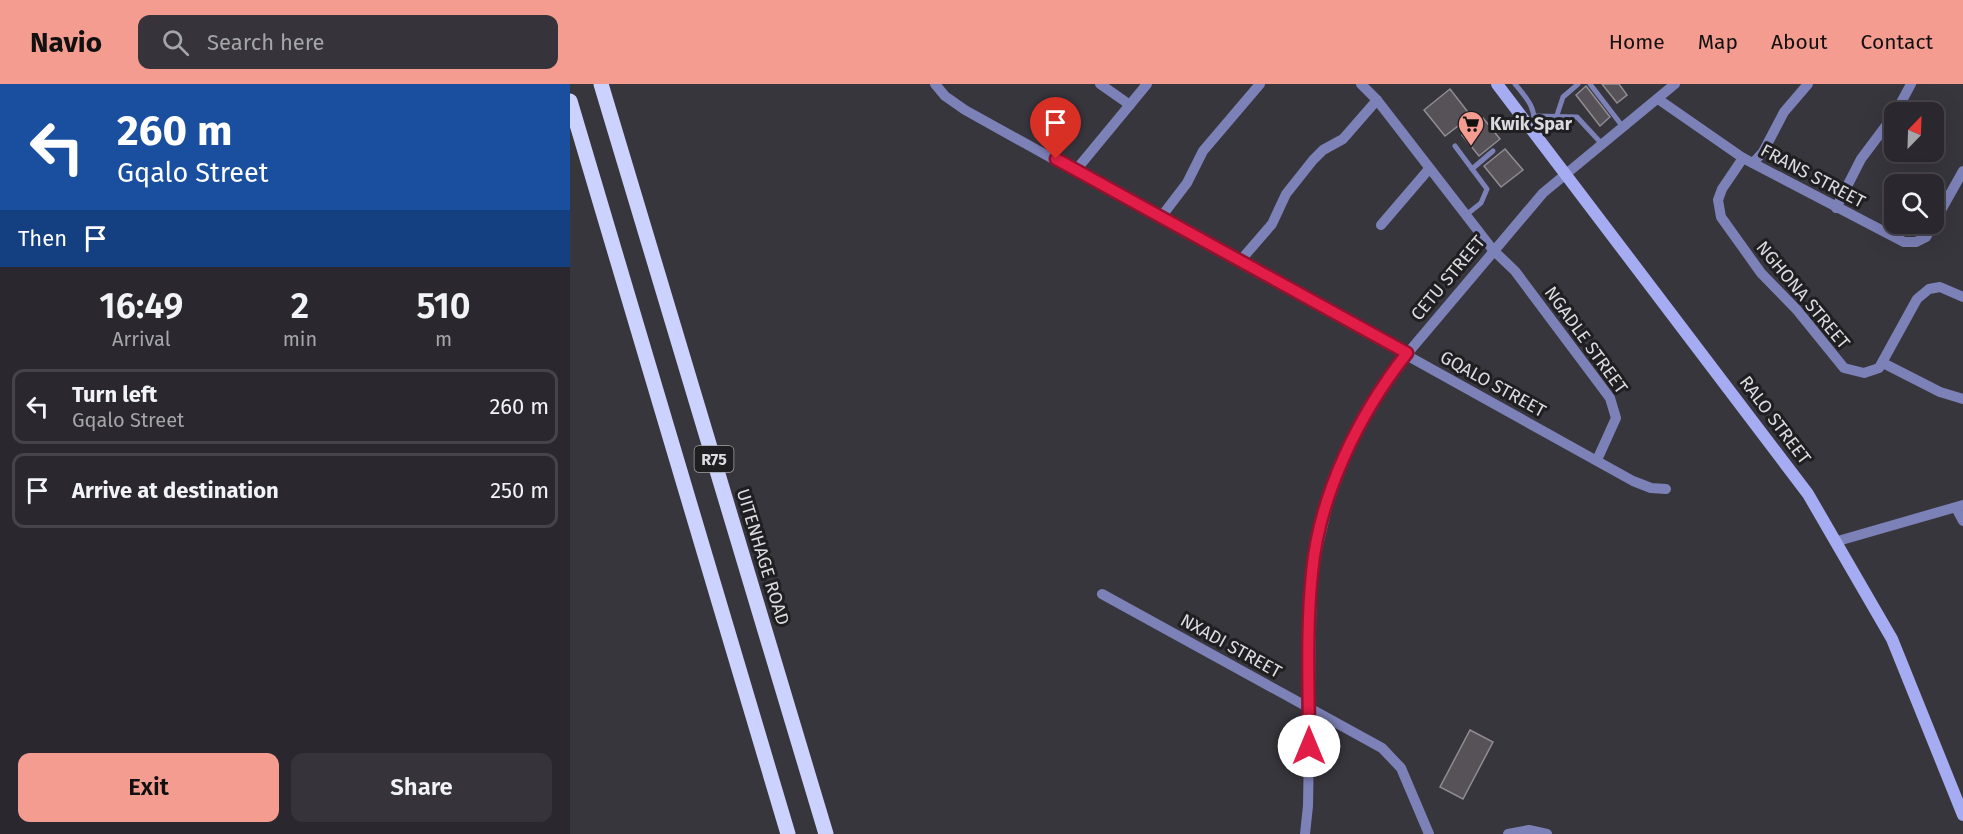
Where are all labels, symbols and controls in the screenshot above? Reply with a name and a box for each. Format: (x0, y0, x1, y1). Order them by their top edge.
search box (138, 15, 558, 69)
text: Navio (30, 26, 102, 59)
icon: search (159, 26, 192, 59)
text: Search here (207, 29, 325, 56)
text: Home (1609, 29, 1665, 55)
text: Map (1698, 29, 1738, 55)
text: About (1771, 29, 1828, 55)
text: Contact (1861, 29, 1933, 55)
pin (1030, 97, 1081, 159)
north arrow (1884, 102, 1944, 162)
map controls (1884, 102, 1944, 234)
text: 260 m (117, 106, 232, 156)
icon: arrive (1039, 106, 1072, 139)
icon: left (18, 108, 96, 186)
supermarket icon: Kwik Spar (1456, 109, 1486, 147)
place label: Kwik Spar (1490, 113, 1573, 135)
street label: FRANS STREET (1757, 139, 1870, 213)
text: Gqalo Street (117, 157, 269, 189)
button: search (1884, 174, 1944, 234)
icon: arrive (79, 222, 112, 255)
text: Then (18, 225, 67, 252)
street label: CETU STREET (1406, 231, 1490, 325)
street label: NGHONA STREET (1752, 237, 1855, 354)
street label: NGADLE STREET (1540, 282, 1633, 398)
text: 16:49 (99, 284, 183, 328)
text: 2 (291, 284, 309, 328)
text: 510 (416, 284, 471, 328)
text: Arrival (112, 327, 171, 351)
text: min (283, 327, 317, 351)
text: m (435, 327, 452, 351)
street label: GQALO STREET (1436, 346, 1550, 422)
street label: RALO STREET (1735, 372, 1816, 469)
text: Turn left (72, 381, 157, 408)
icon: left (21, 390, 54, 423)
text: 260 m (489, 393, 549, 420)
text: Gqalo Street (72, 408, 184, 432)
road number: R75 (694, 446, 734, 472)
icon: arrive (21, 474, 54, 507)
text: Arrive at destination (72, 477, 279, 504)
text: 250 m (490, 477, 549, 504)
street label: UITENHAGE ROAD (732, 486, 794, 628)
street label: NXADI STREET (1177, 609, 1286, 683)
position arrow (1277, 714, 1341, 778)
button: Exit (18, 753, 279, 822)
button: Share (291, 753, 552, 822)

